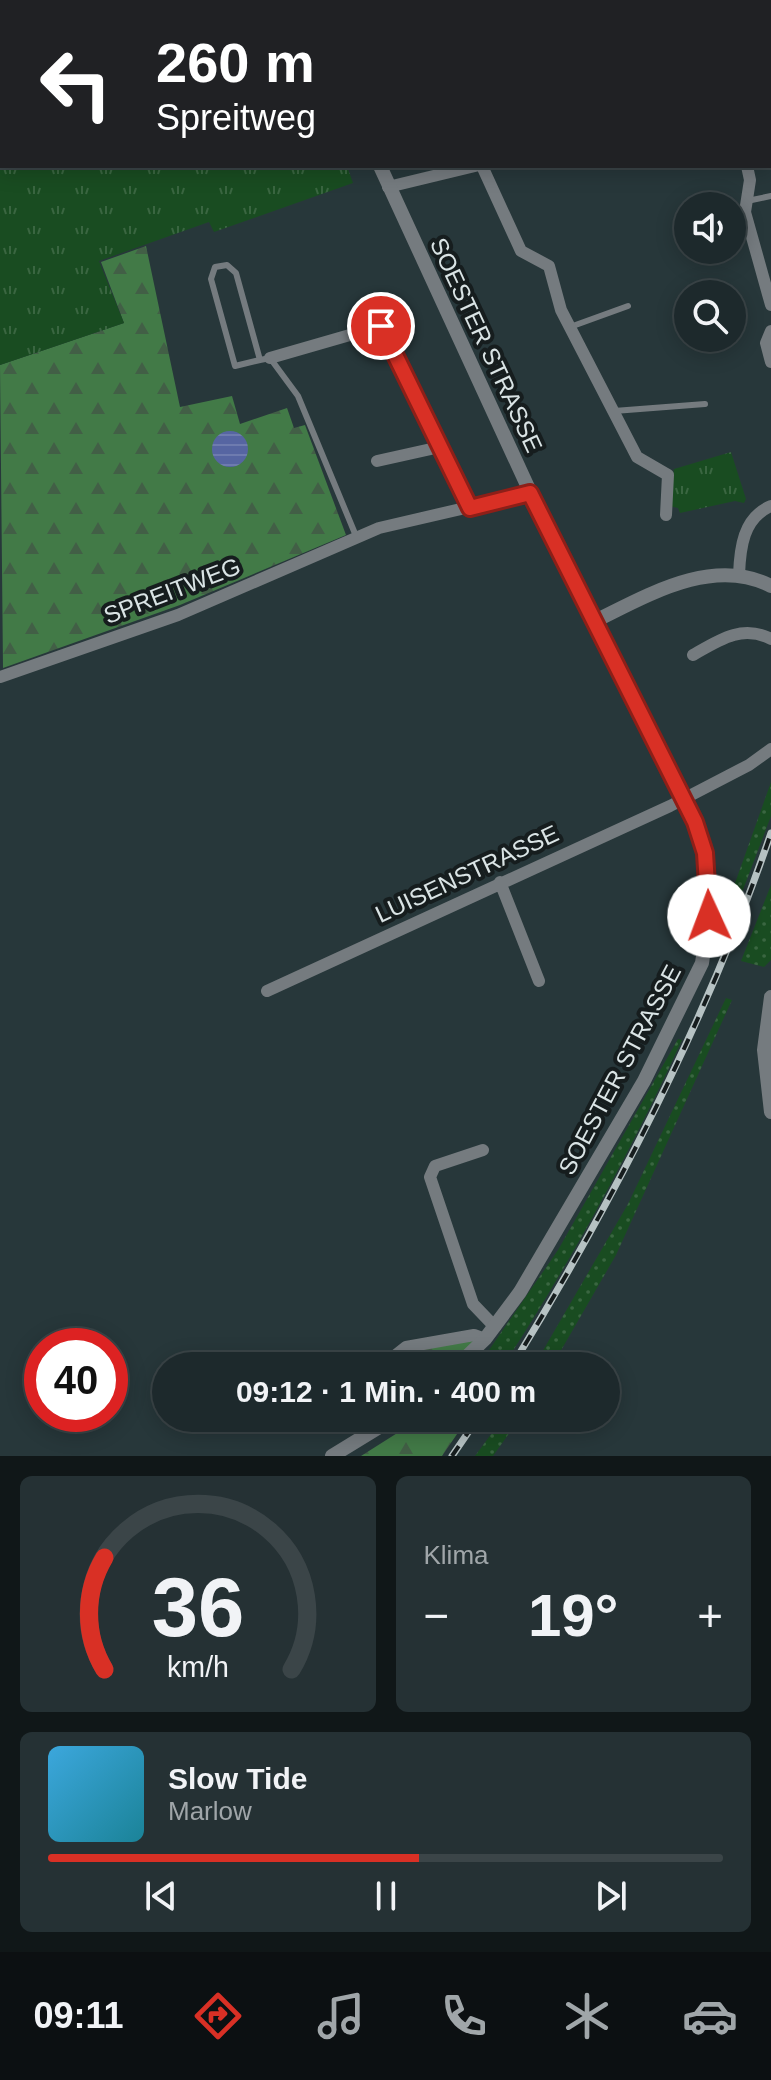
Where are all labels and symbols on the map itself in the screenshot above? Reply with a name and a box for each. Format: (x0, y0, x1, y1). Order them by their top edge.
street label: SOESTER STRASSE (425, 233, 548, 456)
pin (347, 292, 415, 360)
street label: SPREITWEG (100, 552, 244, 629)
street label: LUISENSTRASSE (371, 819, 563, 928)
position arrow (667, 874, 751, 958)
street label: SOESTER STRASSE (553, 960, 686, 1179)
speed limit sign: 40 (24, 1328, 128, 1432)

